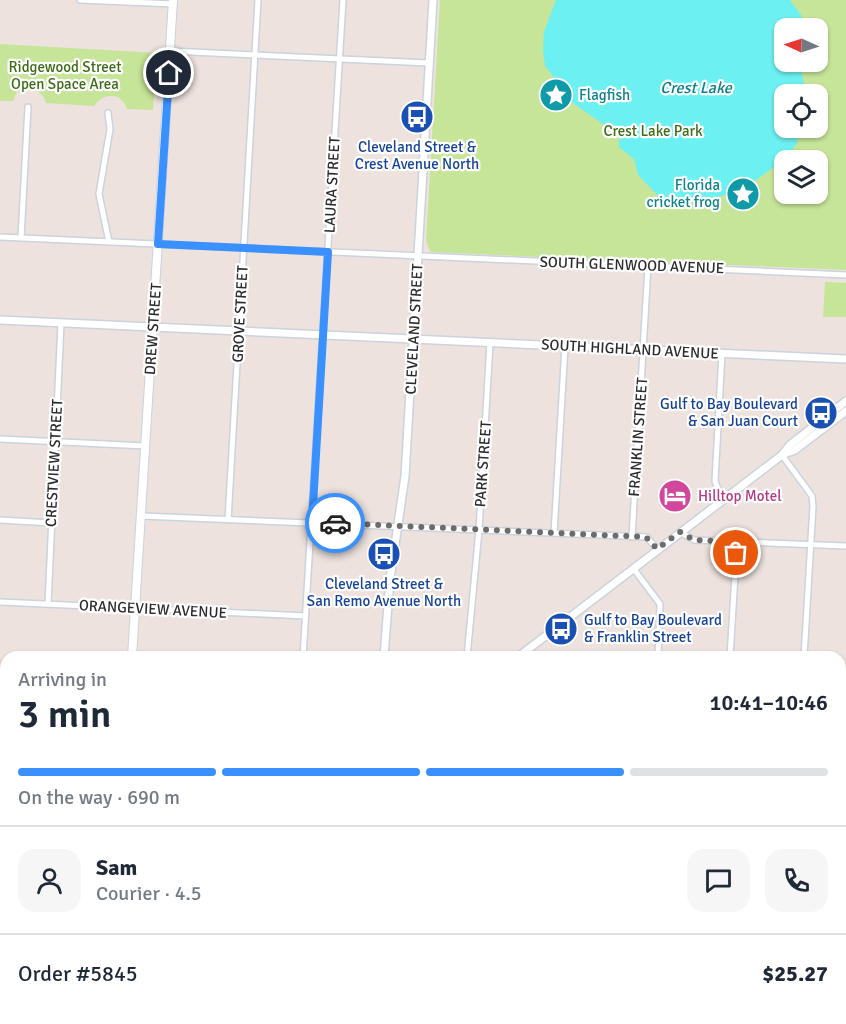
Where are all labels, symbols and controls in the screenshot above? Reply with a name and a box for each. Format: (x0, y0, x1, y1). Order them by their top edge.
north arrow (774, 18, 828, 72)
map controls (774, 18, 828, 204)
pin (143, 47, 194, 98)
icon: home (152, 56, 185, 89)
park label: Ridgewood Street Open Space Area (9, 58, 121, 93)
place icon: Flagfish (538, 77, 574, 113)
water label: Crest Lake (660, 78, 733, 98)
button: locate (774, 84, 828, 138)
place label: Flagfish (579, 86, 630, 104)
bus stop icon: Cleveland Street & Crest Avenue North (399, 99, 435, 135)
park label: Crest Lake Park (603, 122, 703, 140)
street label: LAURA STREET (320, 136, 344, 234)
place label: Cleveland Street & Crest Avenue North (355, 138, 479, 173)
button: layers (774, 150, 828, 204)
place label: Florida cricket frog (646, 176, 720, 211)
place icon: Florida cricket frog (725, 176, 761, 212)
street label: SOUTH GLENWOOD AVENUE (539, 253, 725, 277)
street label: CLEVELAND STREET (402, 262, 426, 395)
street label: GROVE STREET (228, 264, 252, 363)
street label: DREW STREET (141, 282, 165, 375)
street label: SOUTH HIGHLAND AVENUE (541, 335, 719, 363)
street label: FRANKLIN STREET (625, 376, 651, 497)
place label: Gulf to Bay Boulevard & San Juan Court (660, 395, 798, 430)
bus stop icon: Gulf to Bay Boulevard & San Juan Court (803, 395, 839, 431)
street label: CRESTVIEW STREET (42, 398, 66, 527)
street label: PARK STREET (471, 420, 495, 508)
hotel icon: Hilltop Motel (657, 478, 693, 514)
place label: Hilltop Motel (698, 487, 782, 505)
courier (305, 493, 365, 553)
icon: car (319, 507, 352, 540)
pin (710, 527, 761, 578)
bus stop icon: Cleveland Street & San Remo Avenue North (366, 536, 402, 572)
icon: bag (719, 536, 752, 569)
place label: Cleveland Street & San Remo Avenue North (307, 575, 461, 610)
street label: ORANGEVIEW AVENUE (79, 596, 227, 622)
bus stop icon: Gulf to Bay Boulevard & Franklin Street (543, 611, 579, 647)
place label: Gulf to Bay Boulevard & Franklin Street (584, 611, 722, 646)
text: Arriving in (18, 667, 107, 692)
text: 10:41–10:46 (710, 689, 828, 716)
text: 3 min (18, 690, 111, 738)
text: On the way · 690 m (18, 785, 180, 810)
button: person (18, 849, 81, 912)
button: chat (687, 849, 750, 912)
button: phone (765, 849, 828, 912)
text: Sam (96, 854, 137, 881)
text: Courier · 4.5 (96, 881, 202, 906)
text: Order #5845 (18, 960, 138, 987)
text: $25.27 (762, 960, 828, 987)

